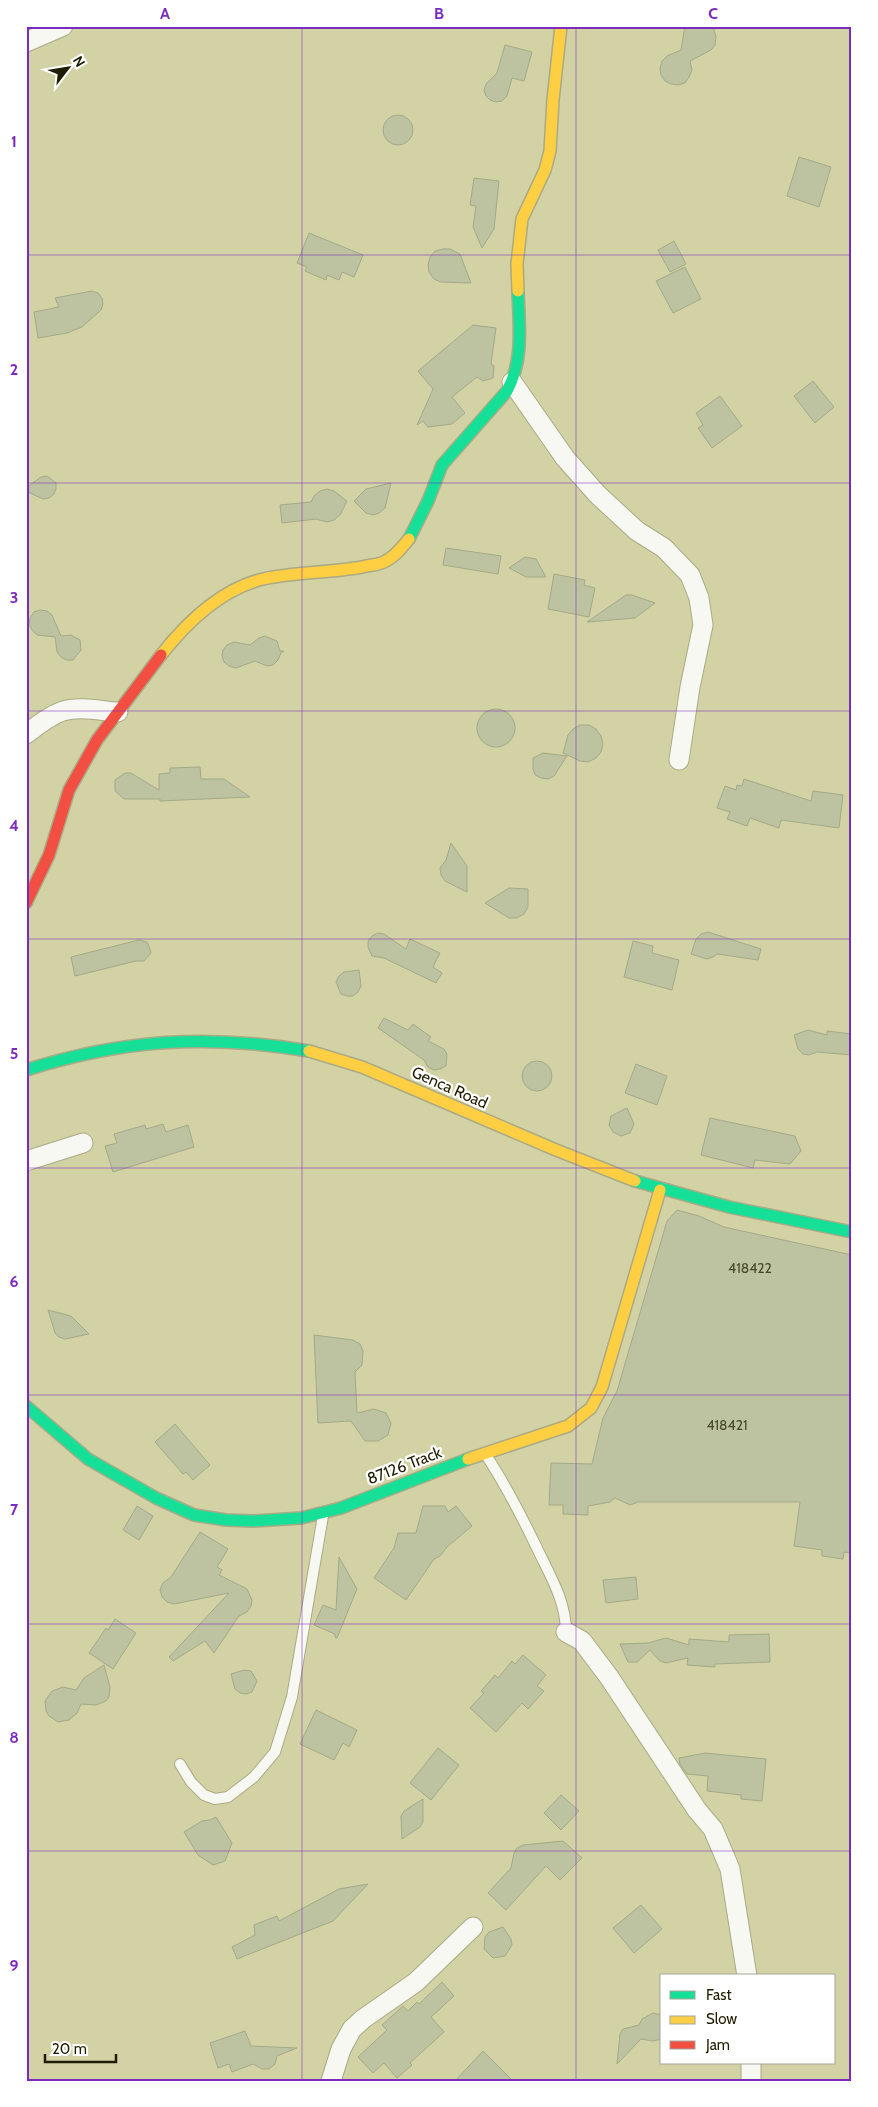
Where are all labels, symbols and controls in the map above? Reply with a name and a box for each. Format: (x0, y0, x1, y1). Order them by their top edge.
text: A (160, 4, 170, 23)
text: B (434, 4, 444, 23)
text: C (708, 4, 718, 23)
north arrow (42, 42, 92, 92)
text: N (69, 52, 89, 70)
text: 1 (11, 132, 17, 151)
text: 2 (10, 360, 18, 379)
text: 3 (10, 588, 18, 607)
text: 4 (9, 816, 19, 835)
text: 5 (10, 1044, 18, 1063)
street label: Genca Road (409, 1062, 491, 1113)
house number: 418422 (728, 1259, 772, 1277)
text: 6 (10, 1272, 19, 1291)
house number: 418421 (706, 1416, 748, 1434)
street label: 87126 Track (364, 1442, 445, 1488)
text: 7 (10, 1500, 19, 1519)
text: 8 (9, 1728, 19, 1747)
text: 9 (10, 1956, 19, 1975)
legend (660, 1974, 836, 2064)
text: Fast (706, 1986, 731, 2004)
text: Slow (706, 2010, 737, 2028)
scale bar (45, 2032, 116, 2064)
text: Jam (705, 2036, 730, 2054)
text: 20 m (52, 2040, 87, 2058)

